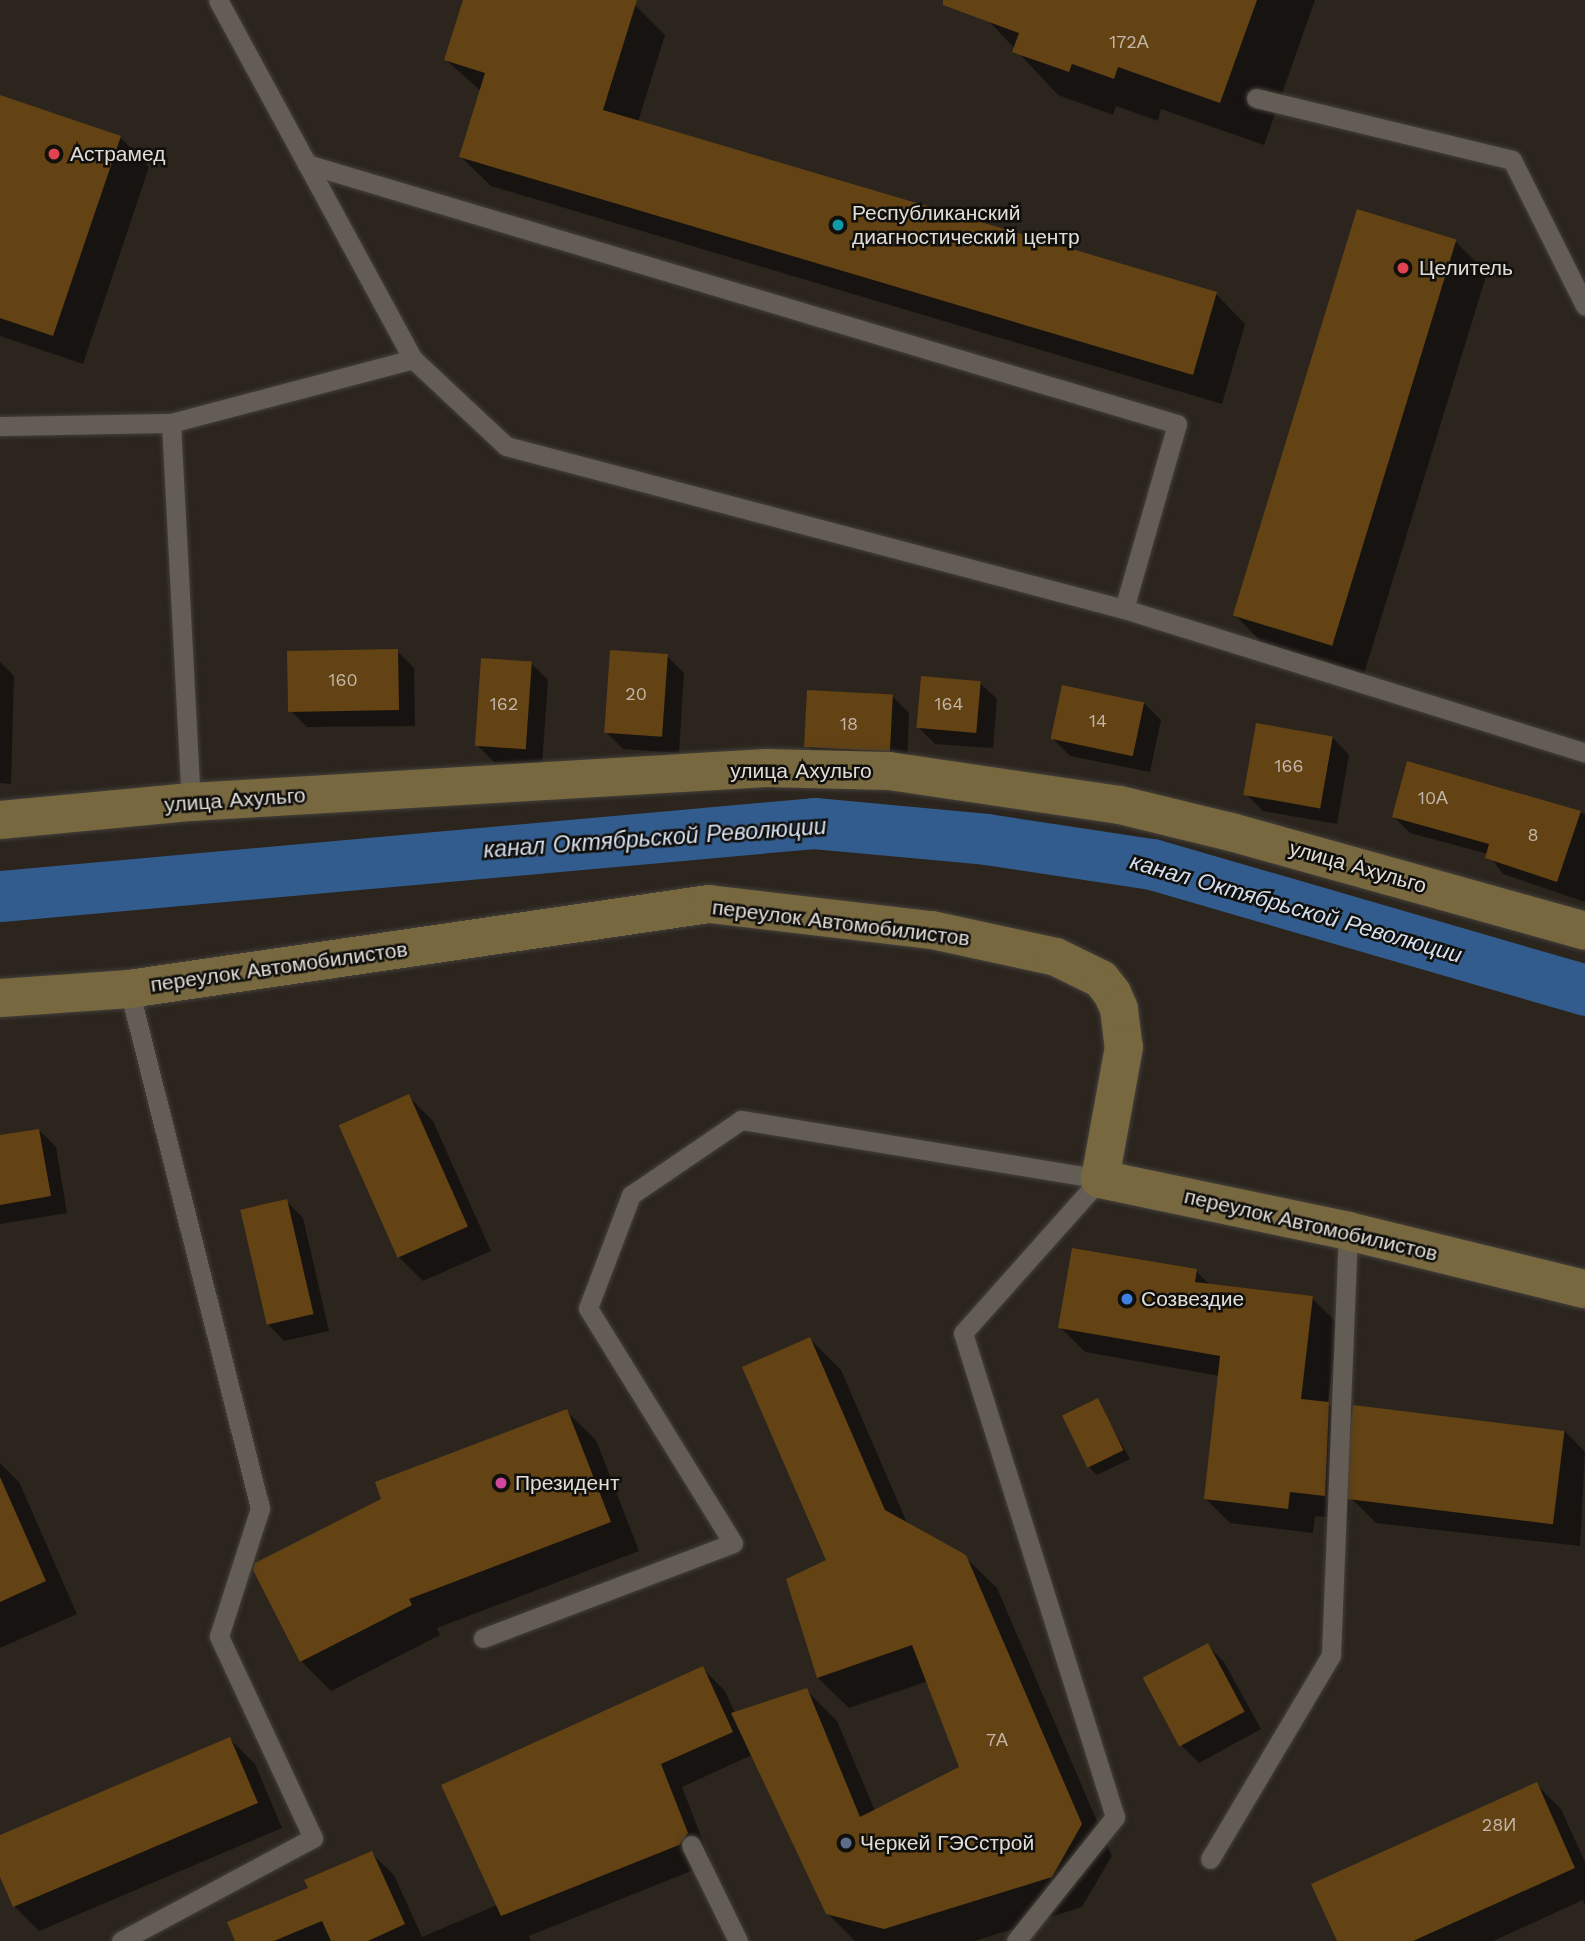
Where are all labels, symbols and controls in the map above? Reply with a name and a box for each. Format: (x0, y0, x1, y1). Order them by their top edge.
house number: 172А (1109, 31, 1149, 53)
place label: Астрамед (70, 141, 165, 167)
marker: Астрамед (44, 144, 64, 164)
place label: Республиканский диагностический центр (852, 200, 1080, 250)
marker: Республиканский диагностический центр (830, 217, 846, 233)
place label: Целитель (1419, 255, 1513, 281)
marker: Целитель (1393, 258, 1413, 278)
house number: 160 (328, 669, 358, 691)
house number: 20 (625, 683, 647, 705)
house number: 162 (490, 693, 518, 715)
house number: 164 (935, 693, 963, 715)
house number: 14 (1089, 710, 1107, 732)
house number: 18 (840, 713, 858, 735)
house number: 166 (1275, 755, 1303, 777)
street label: улица Ахульго (730, 758, 872, 784)
street label: улица Ахульго (164, 782, 306, 818)
house number: 10А (1418, 787, 1448, 809)
water label: канал Октябрьской Революции (483, 813, 827, 865)
house number: 8 (1527, 824, 1539, 846)
street label: улица Ахульго (1287, 835, 1429, 899)
water label: канал Октябрьской Революции (1127, 848, 1465, 970)
street label: переулок Автомобилистов (711, 895, 971, 951)
street label: переулок Автомобилистов (149, 936, 409, 998)
street label: переулок Автомобилистов (1182, 1184, 1440, 1266)
place label: Созвездие (1141, 1286, 1244, 1312)
marker: Созвездие (1119, 1291, 1135, 1307)
place label: Президент (515, 1470, 619, 1496)
marker: Президент (493, 1475, 509, 1491)
house number: 7А (986, 1729, 1008, 1751)
house number: 28И (1482, 1814, 1516, 1836)
place label: Черкей ГЭСстрой (860, 1830, 1034, 1856)
marker: Черкей ГЭСстрой (838, 1835, 854, 1851)

